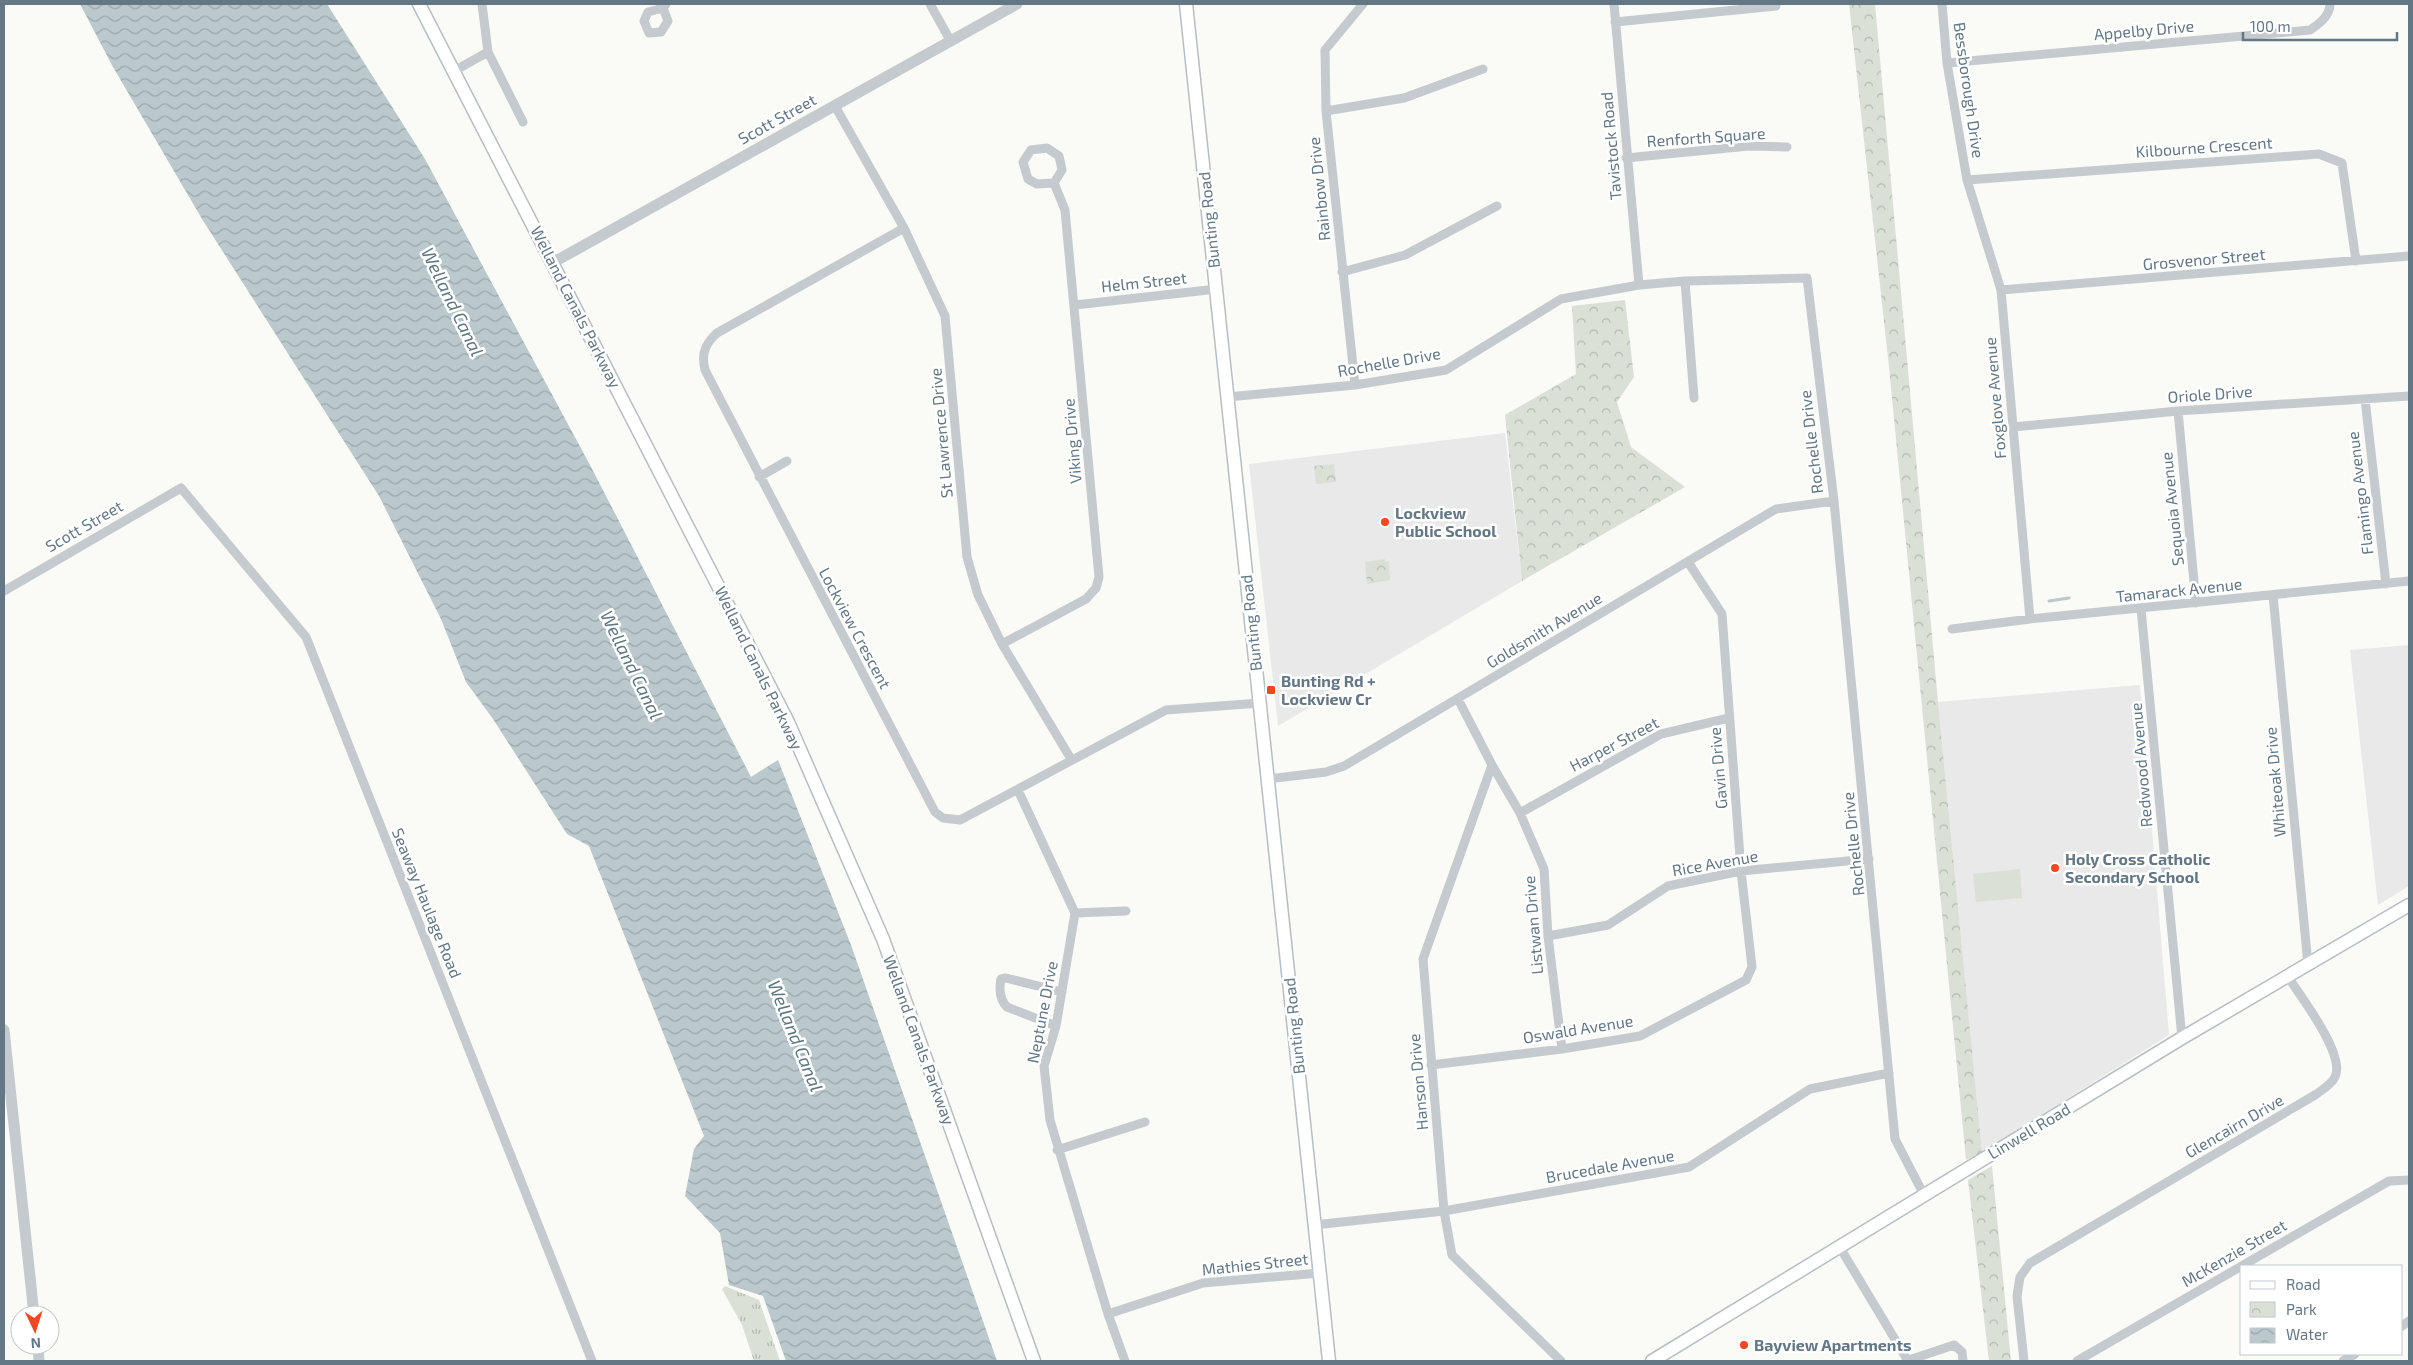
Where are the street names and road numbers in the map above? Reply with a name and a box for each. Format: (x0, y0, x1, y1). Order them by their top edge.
street label: Appelby Drive (2093, 16, 2195, 43)
street label: Bessborough Drive (1951, 21, 1988, 159)
street label: Scott Street (735, 89, 819, 148)
street label: Tavistock Road (1596, 91, 1625, 201)
street label: Renforth Square (1646, 123, 1766, 150)
street label: Kilbourne Crescent (2135, 132, 2273, 161)
street label: Rainbow Drive (1304, 136, 1333, 242)
street label: Bunting Road (1194, 171, 1223, 269)
street label: Welland Canals Parkway (527, 223, 626, 391)
street label: Grosvenor Street (2142, 244, 2266, 273)
street label: Helm Street (1100, 268, 1188, 295)
street label: Foxglove Avenue (1980, 336, 2009, 460)
street label: Rochelle Drive (1336, 343, 1442, 380)
street label: St Lawrence Drive (925, 367, 956, 499)
street label: Oriole Drive (2167, 381, 2253, 406)
street label: Rochelle Drive (1795, 389, 1826, 495)
street label: Viking Drive (1058, 398, 1085, 485)
street label: Flamingo Avenue (2343, 430, 2377, 556)
street label: Sequoia Avenue (2156, 451, 2187, 567)
street label: Scott Street (42, 496, 126, 555)
street label: Lockview Crescent (815, 564, 895, 692)
street label: Tamarack Avenue (2115, 573, 2243, 606)
street label: Bunting Road (1236, 574, 1265, 672)
street label: Welland Canals Parkway (712, 583, 808, 753)
street label: Goldsmith Avenue (1483, 588, 1605, 672)
street label: Redwood Avenue (2126, 702, 2155, 828)
street label: Harper Street (1566, 712, 1661, 775)
street label: Gavin Drive (1704, 726, 1731, 810)
street label: Whiteoak Drive (2260, 726, 2289, 838)
street label: Rochelle Drive (1838, 791, 1867, 897)
street label: Seaway Haulage Road (389, 825, 466, 981)
street label: Rice Avenue (1670, 846, 1759, 879)
street label: Listwan Drive (1519, 875, 1546, 975)
street label: Welland Canals Parkway (880, 952, 959, 1128)
street label: Neptune Drive (1022, 959, 1061, 1065)
street label: Bunting Road (1279, 977, 1308, 1075)
street label: Oswald Avenue (1521, 1010, 1634, 1047)
street label: Hanson Drive (1404, 1033, 1431, 1131)
street label: Glencairn Drive (2181, 1090, 2286, 1161)
street label: Linwell Road (1984, 1099, 2073, 1163)
street label: Brucedale Avenue (1544, 1145, 1675, 1186)
street label: McKenzie Street (2178, 1215, 2289, 1290)
street label: Mathies Street (1201, 1248, 1309, 1279)

